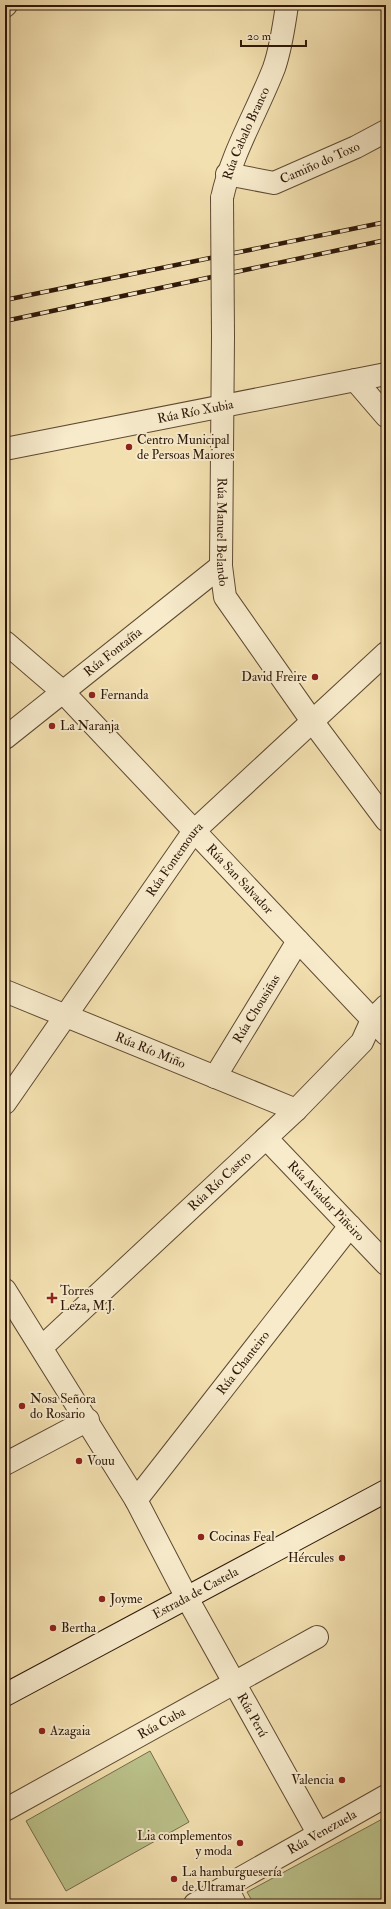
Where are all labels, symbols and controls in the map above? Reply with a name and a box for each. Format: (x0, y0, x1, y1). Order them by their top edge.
scale bar (241, 22, 306, 48)
text: 20 m (247, 29, 272, 44)
street label: Rúa Cabalo Branco (219, 85, 273, 182)
street label: Camiño do Toxo (278, 138, 363, 187)
street label: Rúa Río Xubia (156, 396, 235, 427)
place label: Centro Municipal de Persoas Maiores (137, 432, 235, 463)
marker: Centro Municipal de Persoas Maiores (124, 442, 134, 452)
street label: Rúa Manuel Belando (213, 478, 232, 587)
street label: Rúa Fontaíña (81, 624, 146, 680)
place label: David Freire (241, 669, 308, 685)
marker: David Freire (310, 672, 320, 682)
place label: Fernanda (100, 687, 149, 703)
marker: Fernanda (87, 690, 97, 700)
place label: La Naranja (60, 718, 120, 734)
marker: La Naranja (47, 721, 57, 731)
street label: Rúa Fontemoura (143, 818, 207, 900)
street label: Rúa San Salvador (203, 841, 277, 918)
street label: Rúa Chousiñas (230, 971, 284, 1046)
street label: Rúa Río Miño (113, 1029, 188, 1072)
street label: Rúa Río Castro (185, 1148, 255, 1214)
street label: Rúa Aviador Piñeiro (284, 1158, 368, 1244)
place label: Torres Leza, M.J. (60, 1283, 115, 1314)
marker: Torres Leza, M.J. (47, 1293, 57, 1303)
street label: Rúa Chanteiro (213, 1328, 273, 1398)
place label: Nosa Señora do Rosario (30, 1391, 97, 1422)
marker: Nosa Señora do Rosario (17, 1401, 27, 1411)
place label: Vouu (87, 1453, 115, 1469)
marker: Vouu (74, 1456, 84, 1466)
place label: Cocinas Feal (209, 1529, 275, 1545)
marker: Cocinas Feal (196, 1532, 206, 1542)
place label: Hércules (288, 1550, 335, 1566)
marker: Hércules (337, 1553, 347, 1563)
street label: Estrada de Castela (150, 1563, 242, 1623)
place label: Joyme (109, 1591, 143, 1608)
marker: Joyme (97, 1594, 107, 1604)
place label: Bertha (61, 1620, 97, 1636)
marker: Bertha (48, 1623, 58, 1633)
street label: Rúa Perú (234, 1690, 271, 1740)
street label: Rúa Cuba (135, 1703, 189, 1743)
place label: Azagaia (49, 1723, 91, 1739)
marker: Azagaia (37, 1726, 47, 1736)
place label: Valencia (291, 1772, 335, 1788)
marker: Valencia (337, 1775, 347, 1785)
street label: Rúa Venezuela (285, 1806, 360, 1858)
place label: Lia complementos y moda (137, 1828, 233, 1860)
marker: Lia complementos y moda (235, 1838, 245, 1848)
place label: La hamburguesería de Ultramar (182, 1864, 282, 1895)
marker: La hamburguesería de Ultramar (169, 1874, 179, 1884)

